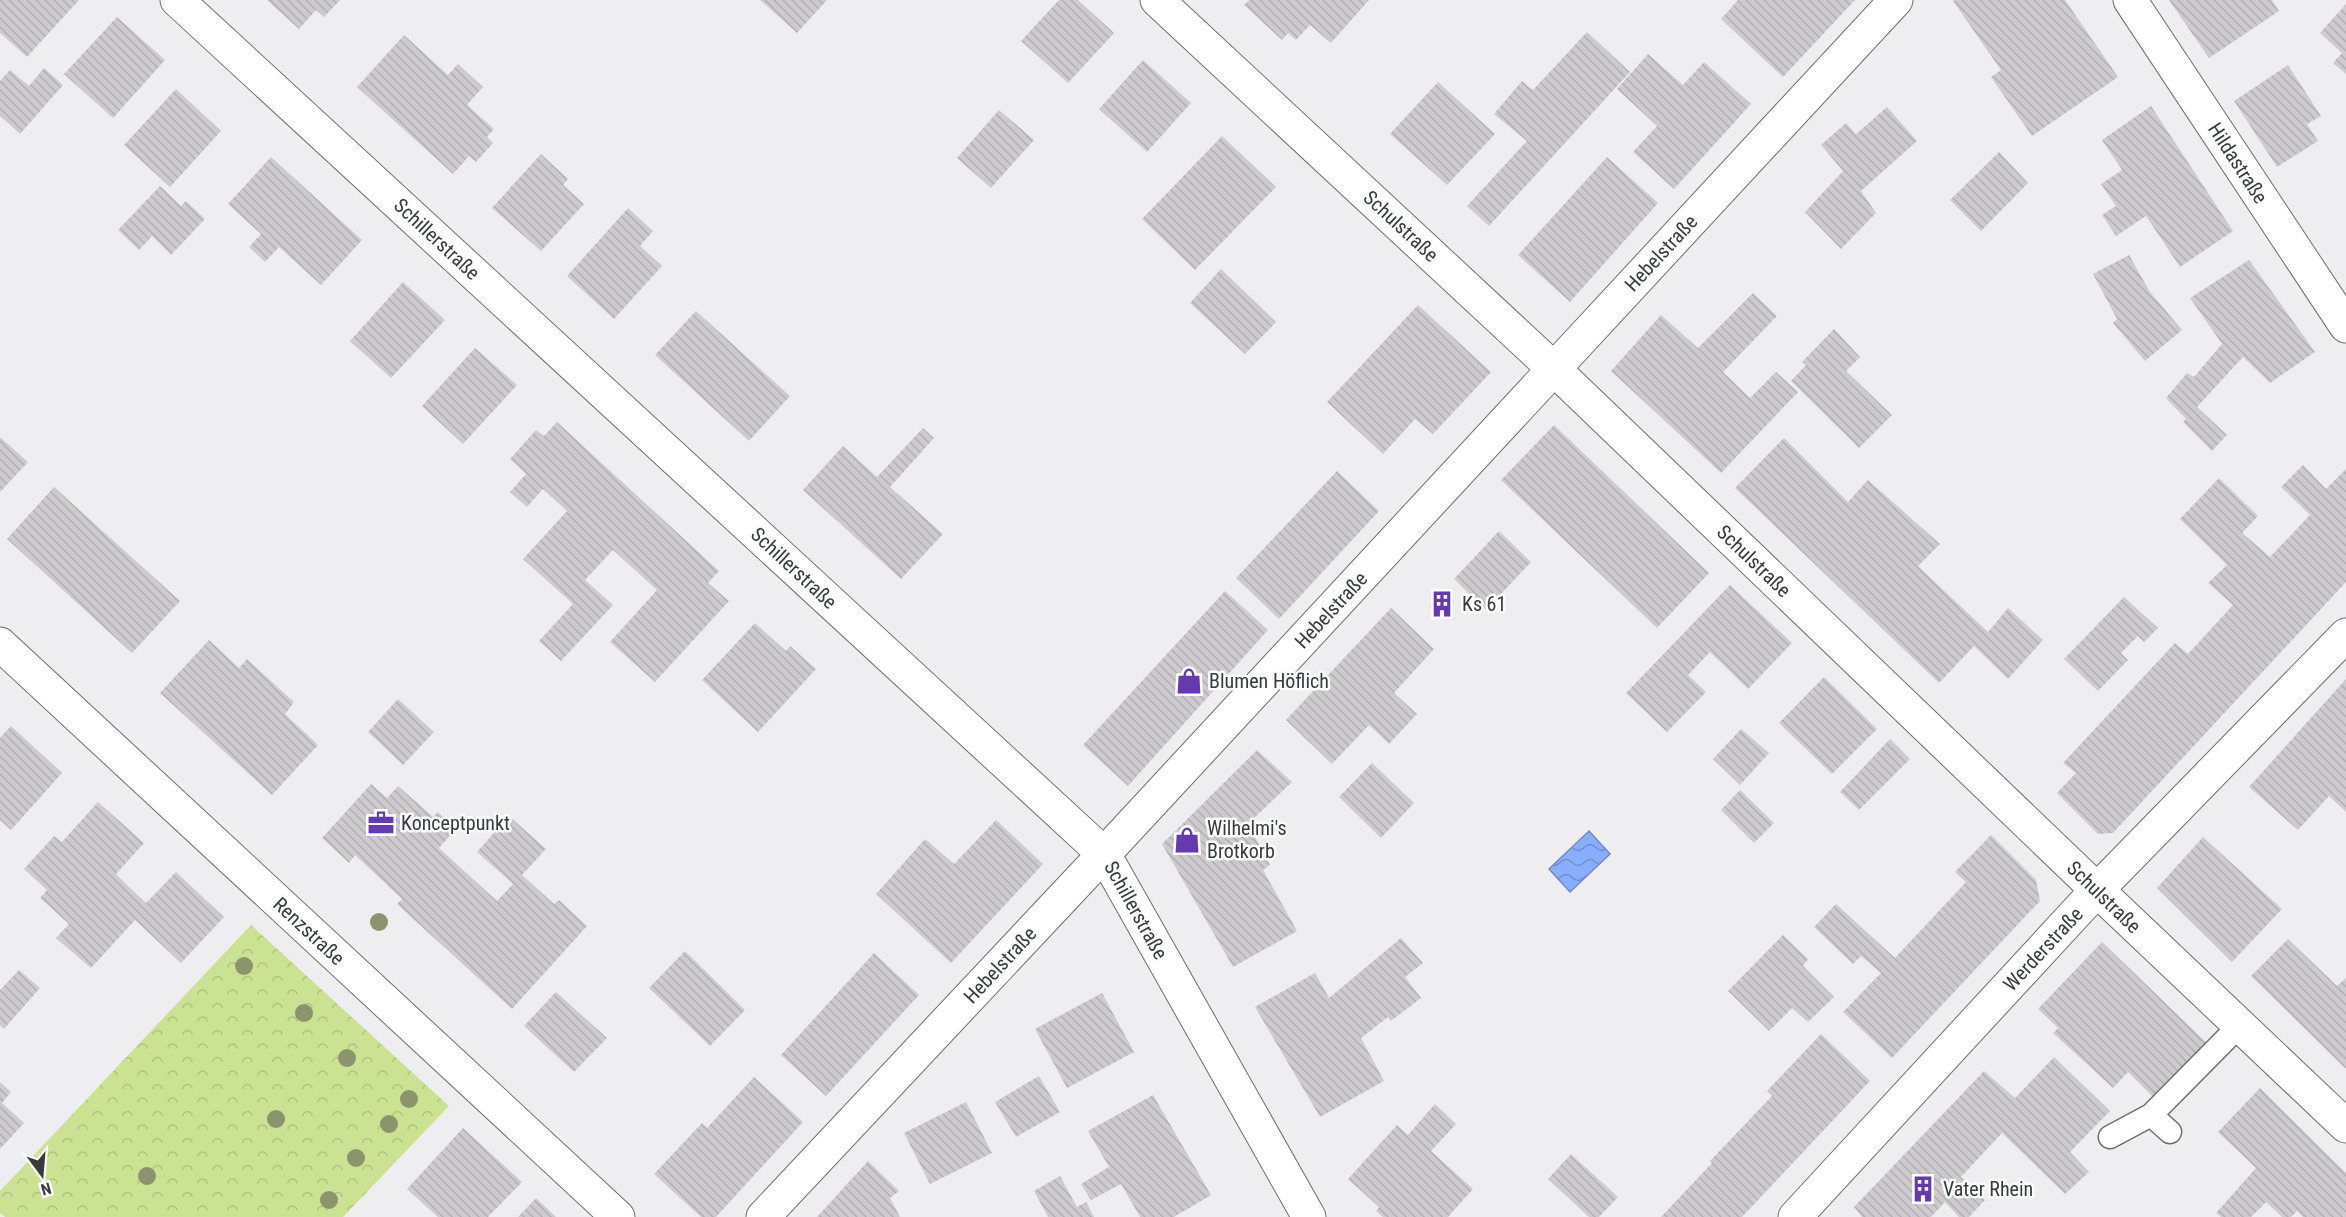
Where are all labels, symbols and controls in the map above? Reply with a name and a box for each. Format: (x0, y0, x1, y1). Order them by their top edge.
street label: Hildastraße (2203, 118, 2273, 208)
street label: Schulstraße (1359, 185, 1443, 267)
street label: Schillerstraße (389, 193, 485, 285)
street label: Hebelstraße (1620, 210, 1702, 296)
street label: Schulstraße (1712, 520, 1796, 602)
street label: Schillerstraße (746, 522, 842, 614)
street label: Hebelstraße (1290, 567, 1372, 653)
building icon: Ks 61 (1427, 589, 1457, 619)
place label: Ks 61 (1462, 592, 1506, 616)
shop icon: Blumen Höflich (1174, 666, 1204, 696)
place label: Blumen Höflich (1209, 669, 1329, 693)
office icon: Konceptpunkt (366, 808, 396, 838)
place label: Konceptpunkt (401, 811, 510, 835)
place label: Wilhelmi's Brotkorb (1207, 816, 1287, 863)
shop icon: Wilhelmi's Brotkorb (1172, 825, 1202, 855)
street label: Schulstraße (2062, 856, 2146, 938)
street label: Schillerstraße (1099, 857, 1173, 963)
street label: Renzstraße (268, 892, 350, 970)
street label: Werderstraße (1998, 902, 2088, 996)
street label: Hebelstraße (959, 922, 1041, 1008)
north arrow (12, 1145, 72, 1205)
building icon: Vater Rhein (1908, 1174, 1938, 1204)
place label: Vater Rhein (1943, 1177, 2033, 1201)
text: N (39, 1178, 53, 1199)

